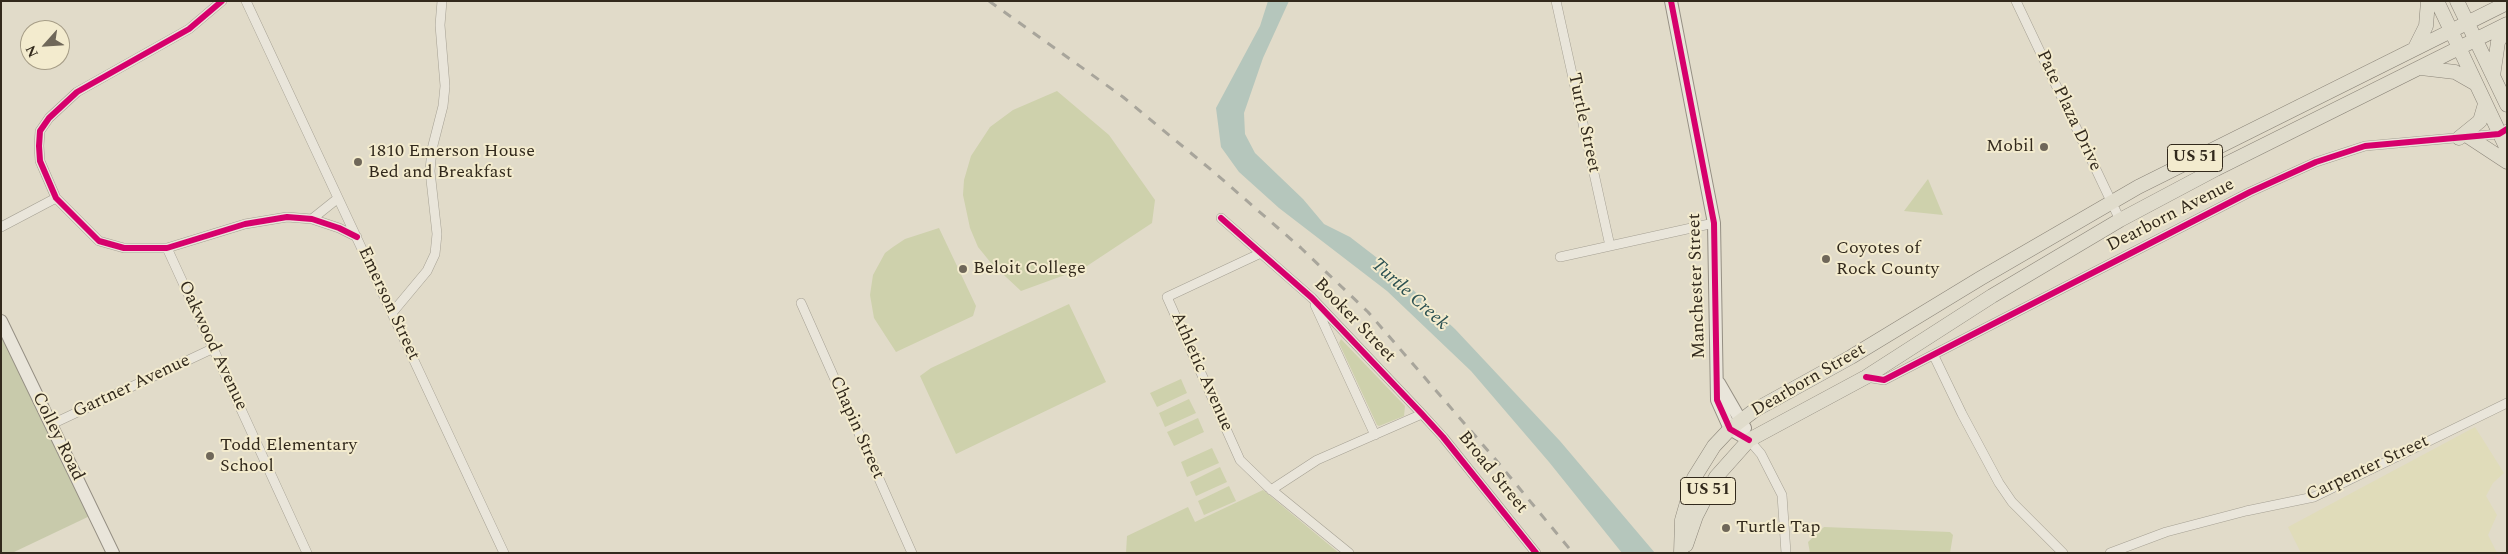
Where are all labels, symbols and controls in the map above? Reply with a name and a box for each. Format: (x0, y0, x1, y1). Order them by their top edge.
north arrow (20, 20, 70, 70)
text: N (20, 42, 44, 61)
street label: Pate Plaza Drive (2031, 47, 2105, 175)
street label: Turtle Street (1562, 71, 1604, 175)
place label: Mobil (1986, 136, 2034, 158)
place label: 1810 Emerson House Bed and Breakfast (368, 141, 535, 183)
marker: Mobil (2038, 141, 2050, 153)
road number: US 51 (2168, 144, 2222, 172)
marker: 1810 Emerson House Bed and Breakfast (352, 156, 364, 168)
street label: Dearborn Avenue (2104, 175, 2238, 257)
street label: Manchester Street (1685, 213, 1711, 359)
place label: Coyotes of Rock County (1836, 238, 1939, 280)
street label: Emerson Street (352, 244, 424, 364)
marker: Coyotes of Rock County (1820, 253, 1832, 265)
water label: Turtle Creek (1365, 254, 1453, 336)
place label: Beloit College (973, 258, 1086, 280)
marker: Beloit College (957, 263, 969, 275)
street label: Booker Street (1308, 274, 1400, 368)
street label: Oakwood Avenue (173, 278, 251, 414)
street label: Athletic Avenue (1165, 309, 1237, 435)
street label: Dearborn Street (1748, 340, 1870, 422)
street label: Gartner Avenue (70, 350, 194, 424)
street label: Chapin Street (824, 373, 888, 483)
street label: Colley Road (26, 389, 88, 485)
street label: Broad Street (1452, 428, 1532, 518)
street label: Carpenter Street (2303, 431, 2433, 507)
place label: Todd Elementary School (220, 435, 357, 478)
marker: Todd Elementary School (204, 450, 216, 462)
road number: US 51 (1680, 478, 1736, 504)
place label: Turtle Tap (1736, 517, 1820, 539)
marker: Turtle Tap (1720, 522, 1732, 534)

